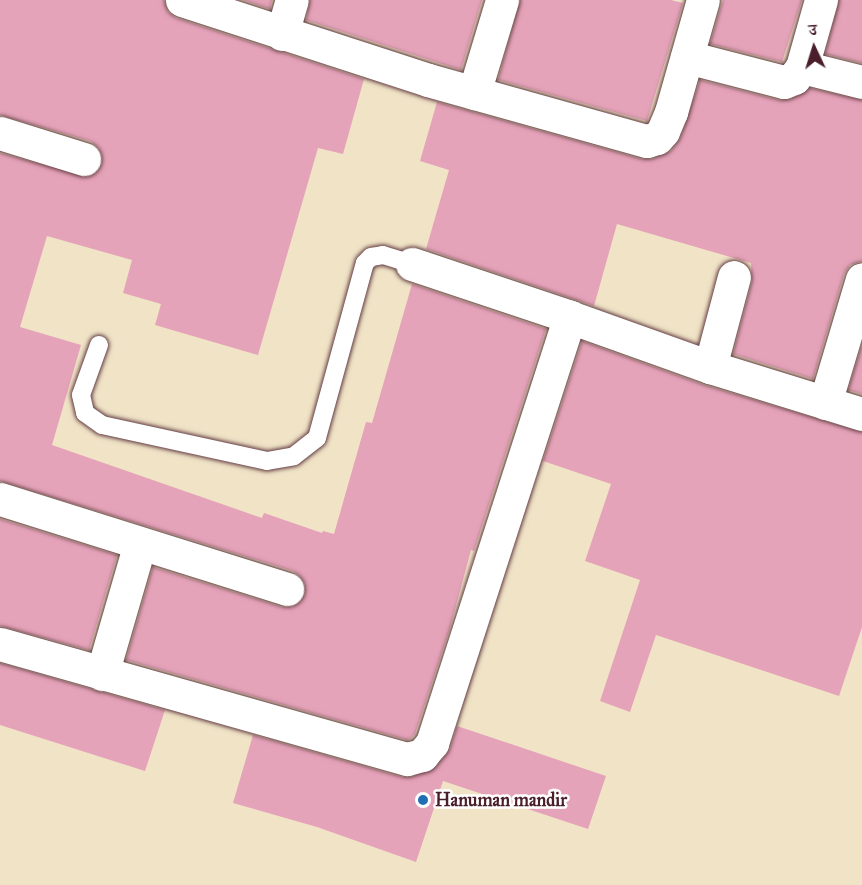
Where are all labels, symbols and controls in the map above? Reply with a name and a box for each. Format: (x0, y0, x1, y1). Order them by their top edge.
north arrow (784, 18, 844, 78)
text: उ (808, 20, 817, 39)
place label: Hanuman mandir (435, 789, 567, 811)
marker: Hanuman mandir (416, 793, 430, 807)

